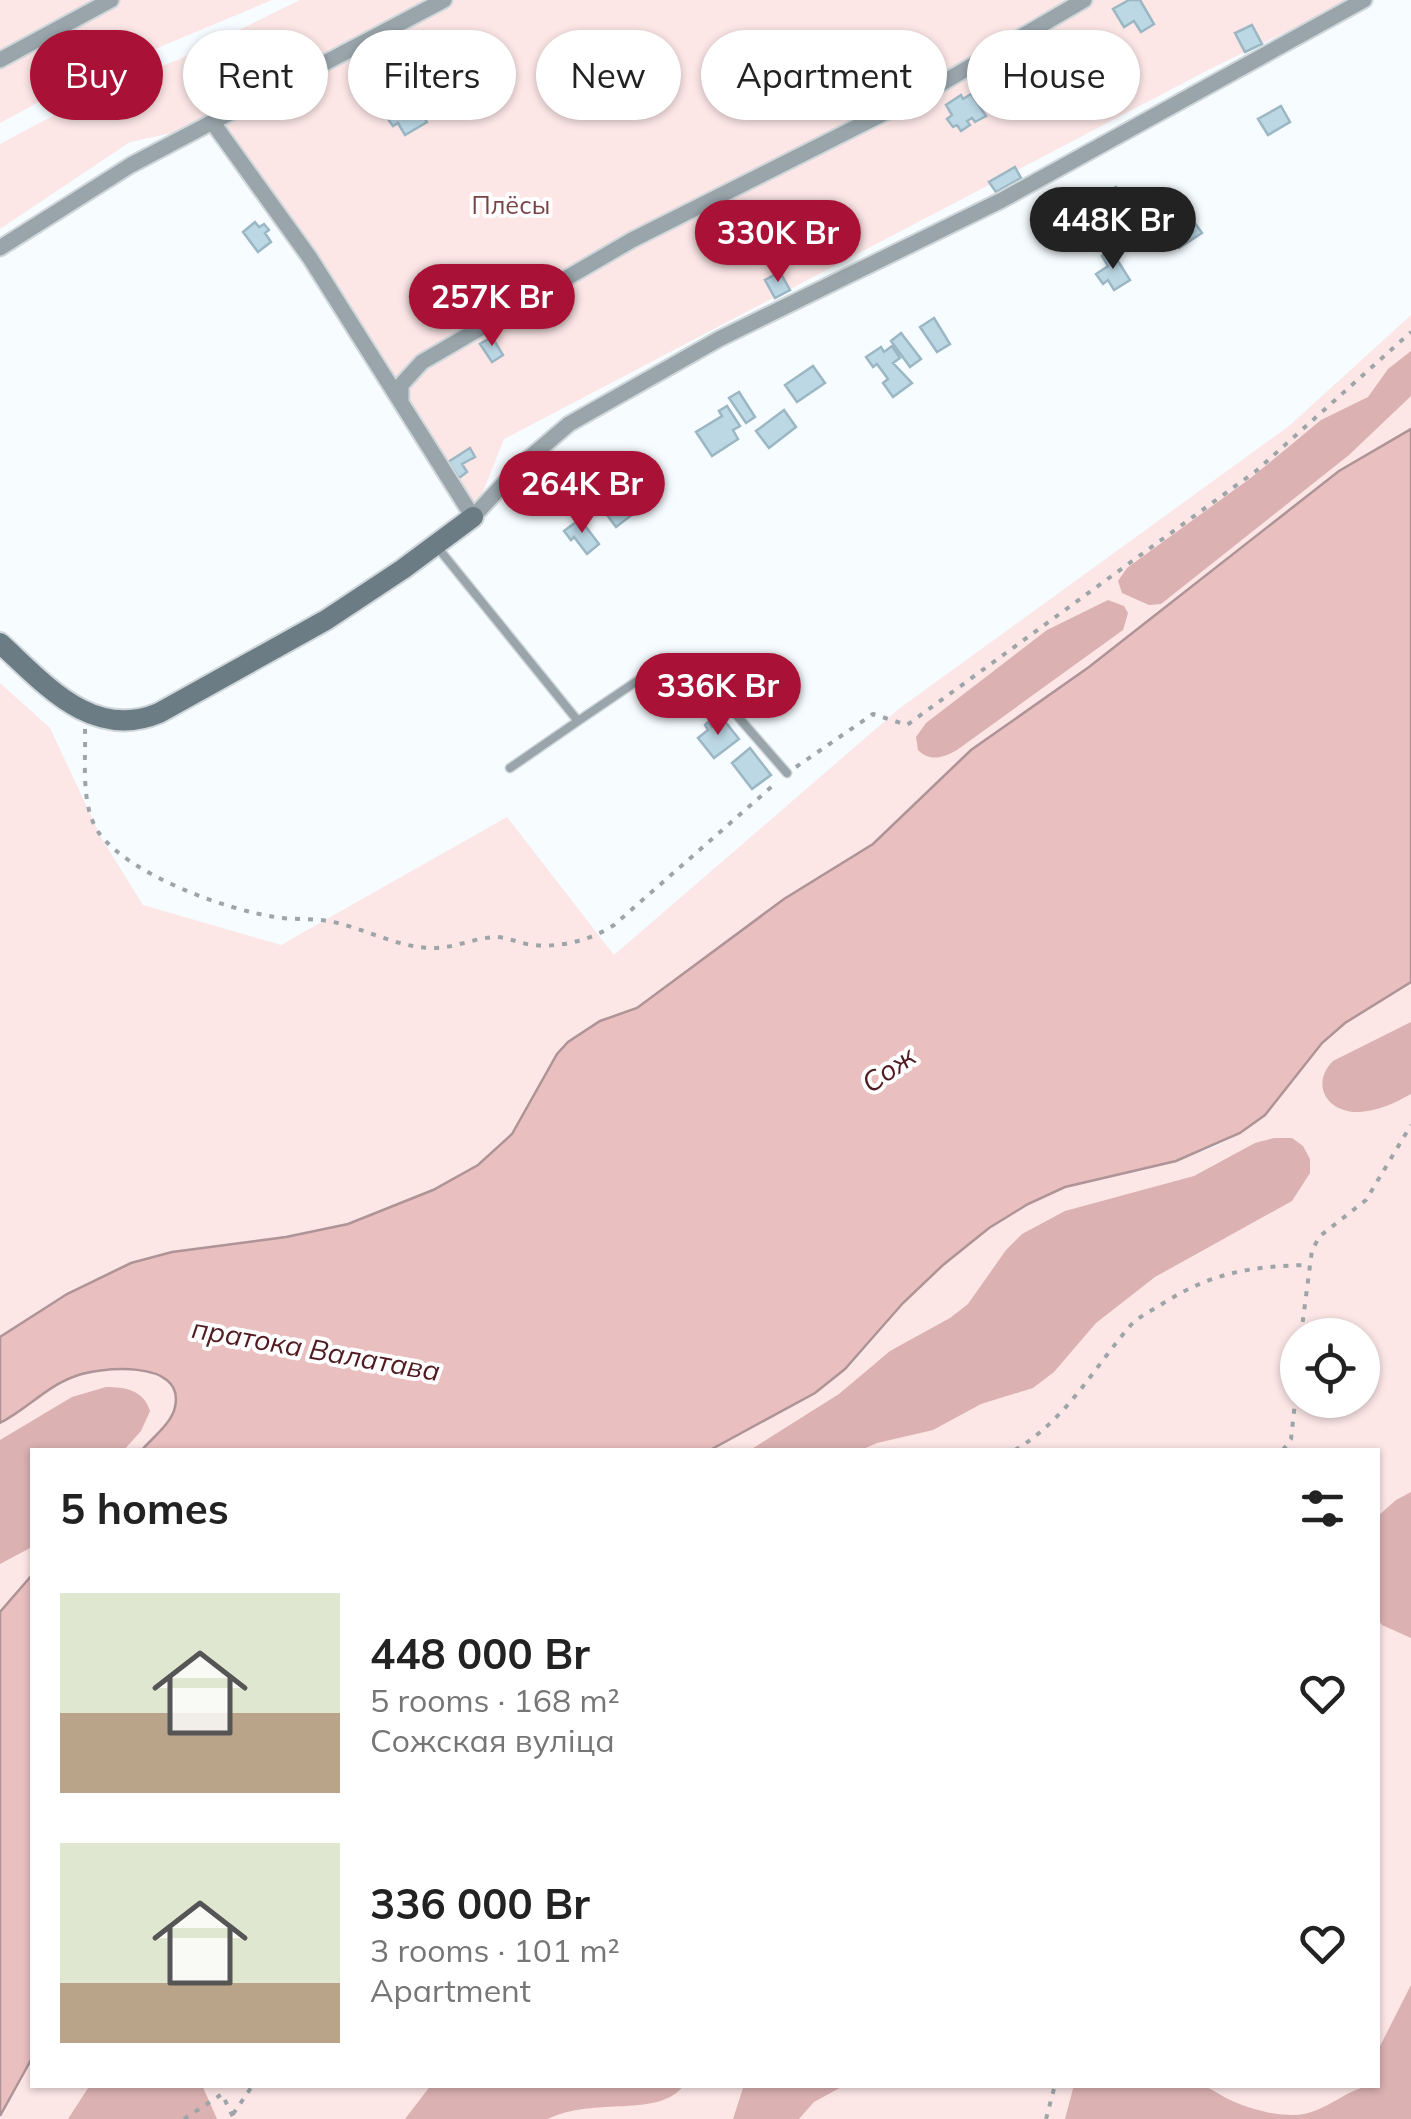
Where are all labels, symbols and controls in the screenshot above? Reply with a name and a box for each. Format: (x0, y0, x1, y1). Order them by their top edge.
chip: Buy (30, 30, 163, 120)
chip: Rent (183, 30, 328, 120)
chip: Filters (348, 30, 516, 120)
chip: New (536, 30, 681, 120)
chip: Apartment (701, 30, 947, 120)
chip: House (967, 30, 1140, 120)
pin: 448K Br (1021, 187, 1205, 272)
park label: Плёсы (472, 189, 550, 220)
text: 448K Br (1052, 199, 1174, 239)
pin: 330K Br (686, 200, 870, 285)
text: 330K Br (717, 212, 839, 252)
pin: 257K Br (400, 264, 584, 349)
text: 257K Br (431, 276, 553, 316)
pin: 264K Br (490, 451, 674, 536)
text: 264K Br (521, 463, 643, 503)
pin: 336K Br (626, 653, 810, 738)
text: 336K Br (657, 665, 779, 705)
water label: Сож (854, 1037, 923, 1100)
water label: пратока Валатава (189, 1310, 443, 1388)
map controls (1280, 1318, 1380, 1418)
button: locate (1280, 1318, 1380, 1418)
icon: filters (1295, 1481, 1350, 1536)
text: 5 homes (60, 1482, 229, 1535)
text: 448 000 Br (370, 1627, 590, 1680)
icon: home (140, 1633, 260, 1753)
icon: heart (1295, 1666, 1350, 1721)
text: 5 rooms · 168 m² (370, 1680, 620, 1720)
text: Сожская вуліца (370, 1720, 615, 1760)
text: 336 000 Br (370, 1877, 590, 1930)
icon: home (140, 1883, 260, 2003)
icon: heart (1295, 1916, 1350, 1971)
text: 3 rooms · 101 m² (370, 1930, 620, 1970)
text: Apartment (370, 1970, 531, 2010)

